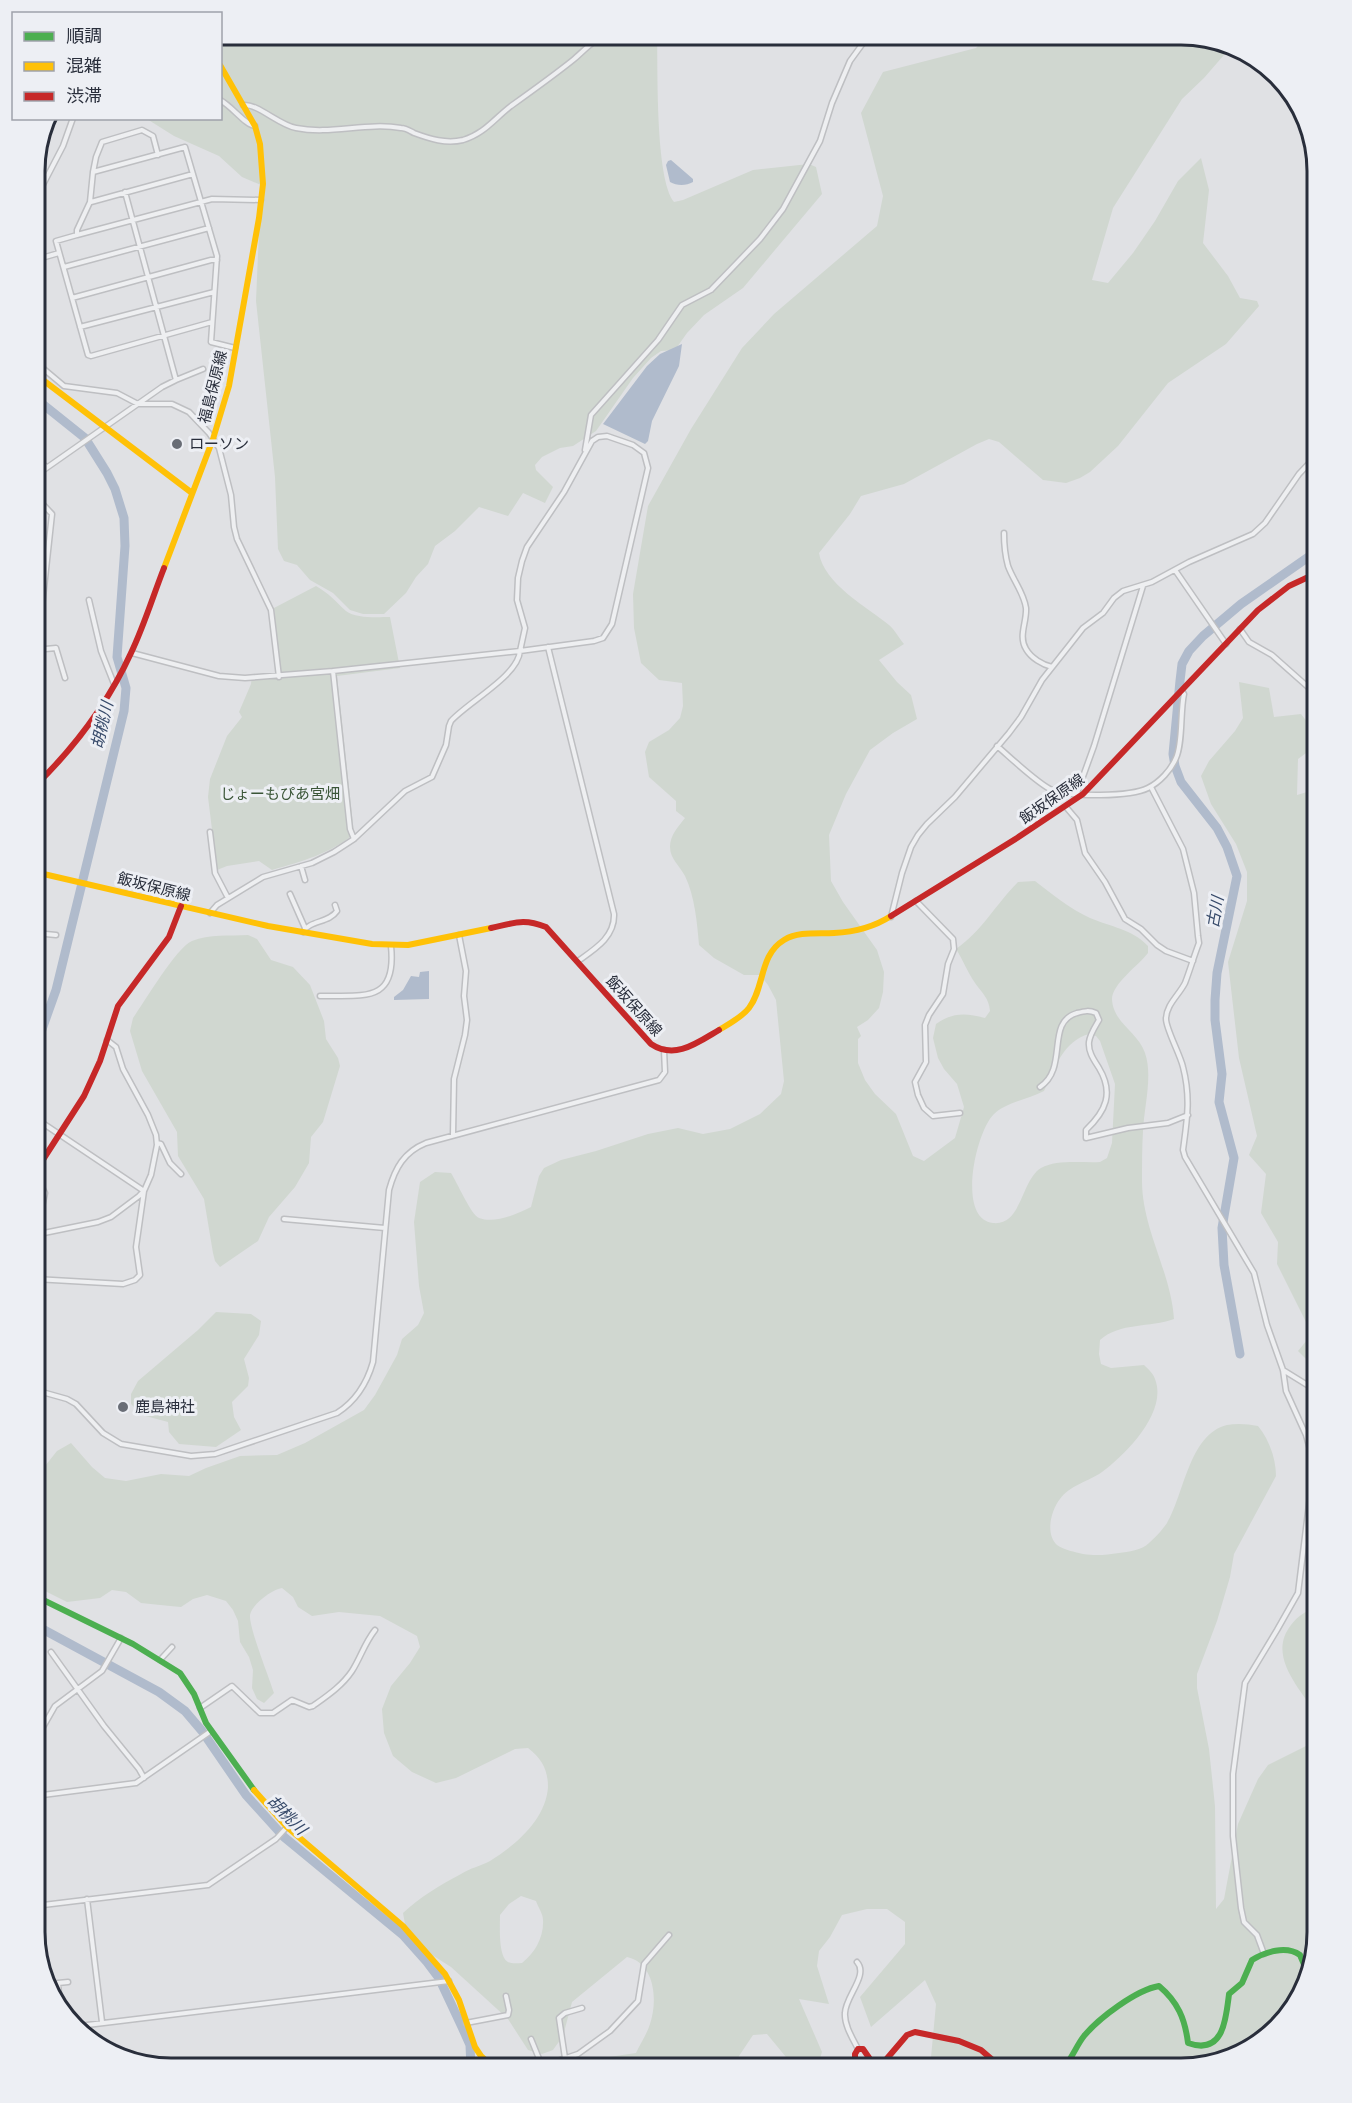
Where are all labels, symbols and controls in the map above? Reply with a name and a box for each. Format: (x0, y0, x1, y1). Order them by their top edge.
legend (12, 12, 222, 120)
text: 順調 (66, 25, 102, 46)
text: 混雑 (66, 55, 102, 76)
text: 渋滞 (66, 85, 102, 106)
street label: 福島保原線 (195, 348, 231, 426)
place label: ローソン (189, 435, 249, 453)
marker: ローソン (170, 437, 184, 451)
water label: 胡桃川 (87, 698, 117, 751)
street label: 飯坂保原線 (1016, 770, 1088, 828)
park label: じょーもぴあ宮畑 (220, 785, 340, 803)
street label: 飯坂保原線 (115, 869, 193, 905)
water label: 古川 (1203, 893, 1227, 929)
street label: 飯坂保原線 (602, 972, 666, 1040)
place label: 鹿島神社 (135, 1398, 195, 1416)
marker: 鹿島神社 (116, 1400, 130, 1414)
water label: 胡桃川 (263, 1791, 312, 1840)

